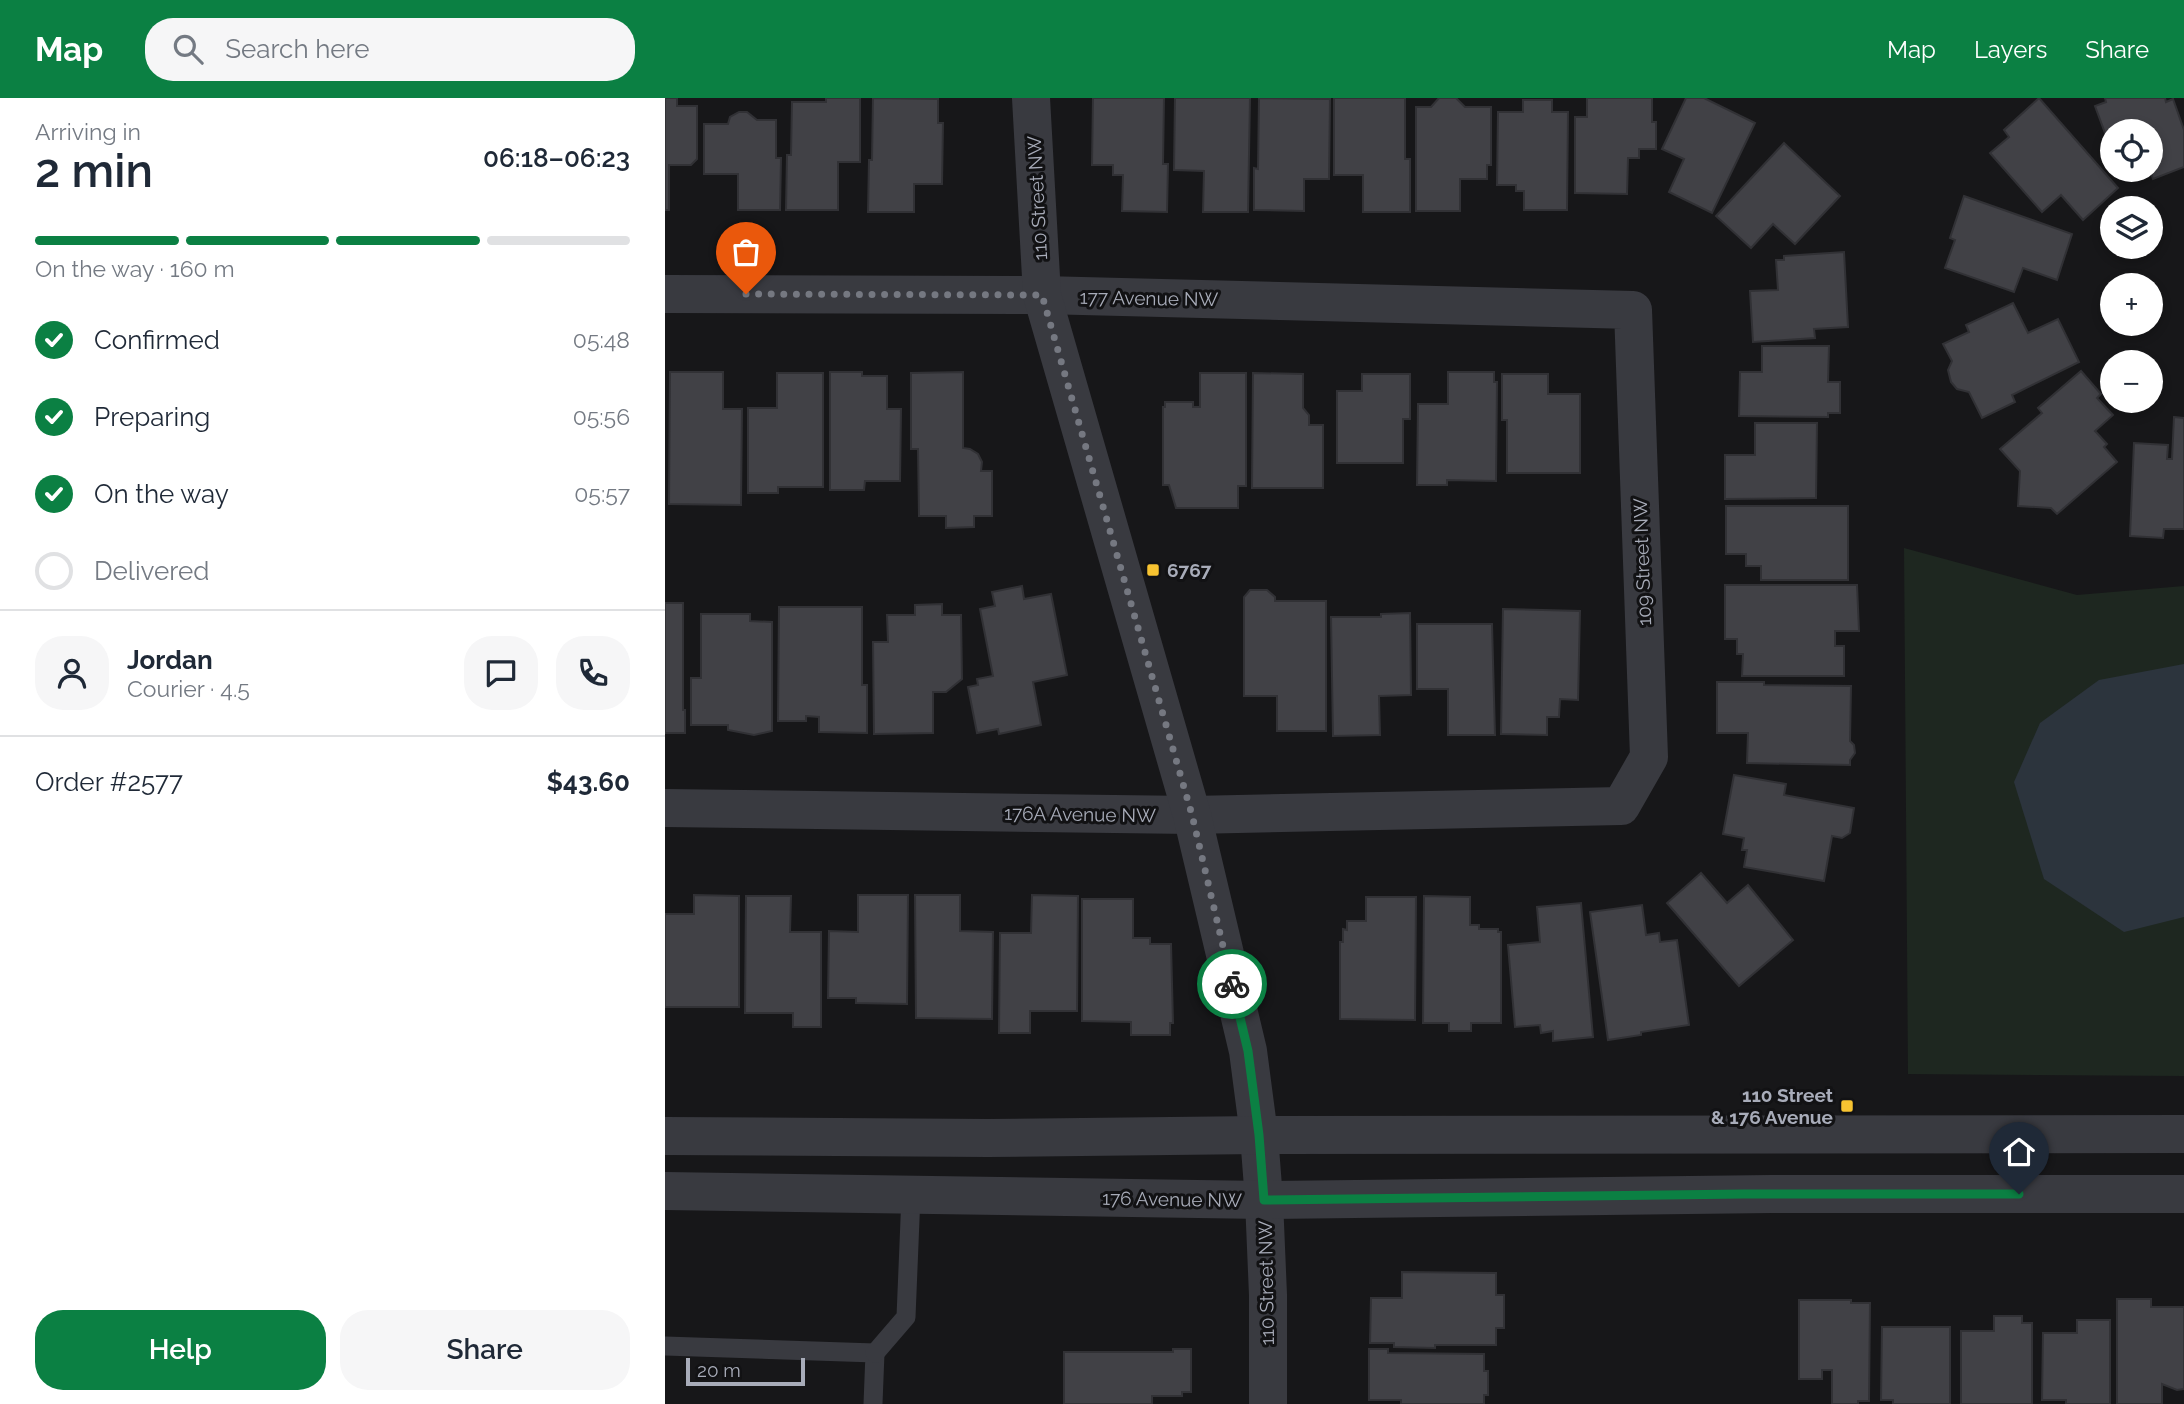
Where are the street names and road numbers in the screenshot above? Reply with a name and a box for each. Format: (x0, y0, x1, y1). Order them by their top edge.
street label: 110 Street NW (1023, 135, 1051, 261)
street label: 177 Avenue NW (1079, 286, 1219, 310)
street label: 109 Street NW (1629, 498, 1655, 626)
street label: 176A Avenue NW (1004, 802, 1156, 826)
street label: 176 Avenue NW (1102, 1187, 1242, 1211)
street label: 110 Street NW (1254, 1220, 1278, 1346)

